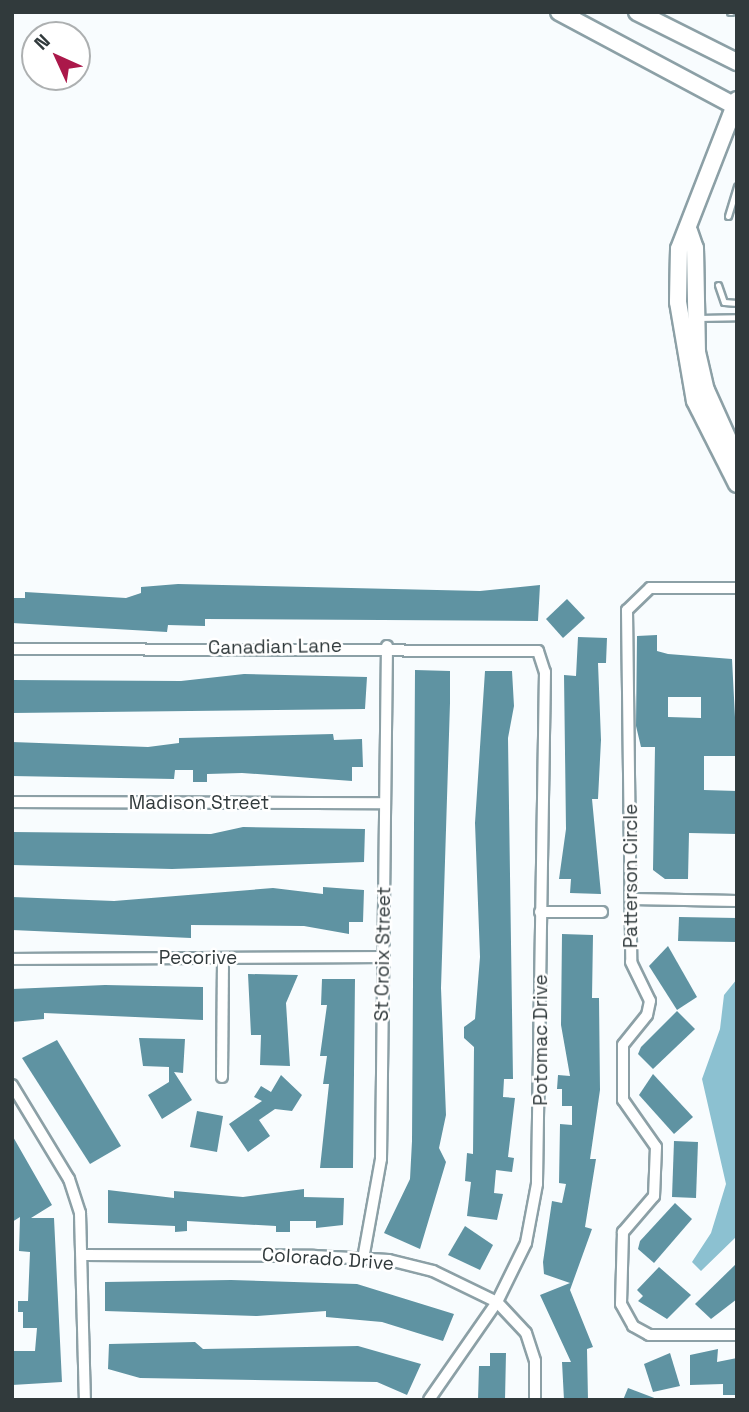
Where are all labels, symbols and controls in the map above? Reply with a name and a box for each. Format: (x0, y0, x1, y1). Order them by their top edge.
north arrow (21, 21, 91, 91)
text: N (29, 29, 56, 56)
street label: Canadian Lane (208, 634, 342, 660)
street label: Madison Street (129, 792, 269, 814)
street label: Patterson Circle (620, 804, 642, 948)
street label: St Croix Street (370, 886, 396, 1022)
street label: Pecorive (159, 947, 237, 969)
street label: Potomac Drive (530, 974, 552, 1106)
street label: Colorado Drive (261, 1243, 395, 1275)

